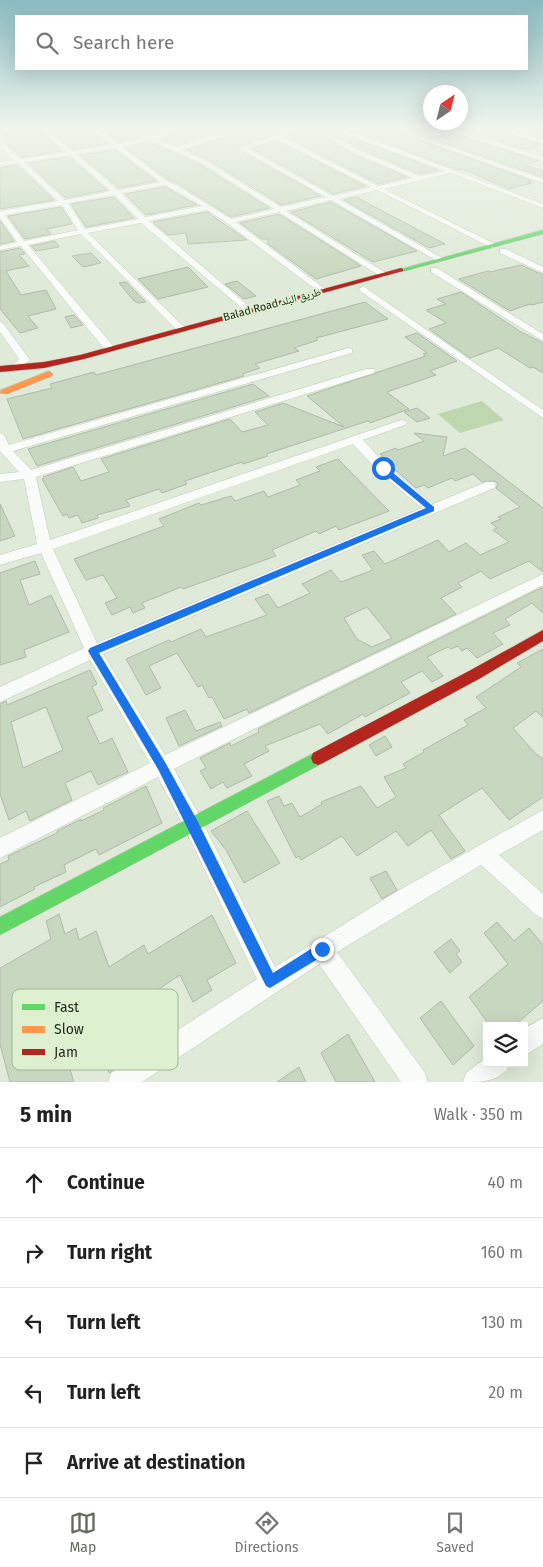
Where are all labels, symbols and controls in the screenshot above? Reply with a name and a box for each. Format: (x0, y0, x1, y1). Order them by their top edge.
search box (15, 15, 528, 70)
icon: search (33, 29, 61, 57)
text: Search here (73, 31, 174, 54)
north arrow (423, 85, 468, 130)
street label: Balad Road طريق البلد (222, 285, 323, 324)
route start (372, 457, 395, 480)
route end (311, 938, 334, 961)
legend (12, 989, 178, 1070)
text: Fast (54, 999, 80, 1016)
text: Slow (54, 1021, 84, 1038)
map controls (483, 1022, 528, 1067)
button: layers (483, 1022, 528, 1067)
text: Jam (54, 1044, 78, 1061)
text: 5 min (20, 1102, 72, 1128)
text: Walk · 350 m (434, 1105, 523, 1124)
icon: ahead (20, 1169, 48, 1197)
text: Continue (67, 1171, 145, 1194)
text: 40 m (488, 1173, 523, 1192)
icon: right (20, 1239, 48, 1267)
text: Turn right (67, 1241, 152, 1264)
text: 160 m (481, 1243, 523, 1262)
icon: left (20, 1309, 48, 1337)
text: Turn left (67, 1311, 141, 1334)
text: 130 m (481, 1313, 523, 1332)
icon: left (20, 1379, 48, 1407)
text: Turn left (67, 1381, 141, 1404)
text: 20 m (488, 1383, 523, 1402)
icon: arrive (20, 1449, 48, 1477)
text: Arrive at destination (67, 1451, 246, 1474)
tab: Map (69, 1509, 97, 1556)
tab: Directions (234, 1509, 299, 1556)
tab: Saved (436, 1509, 474, 1556)

